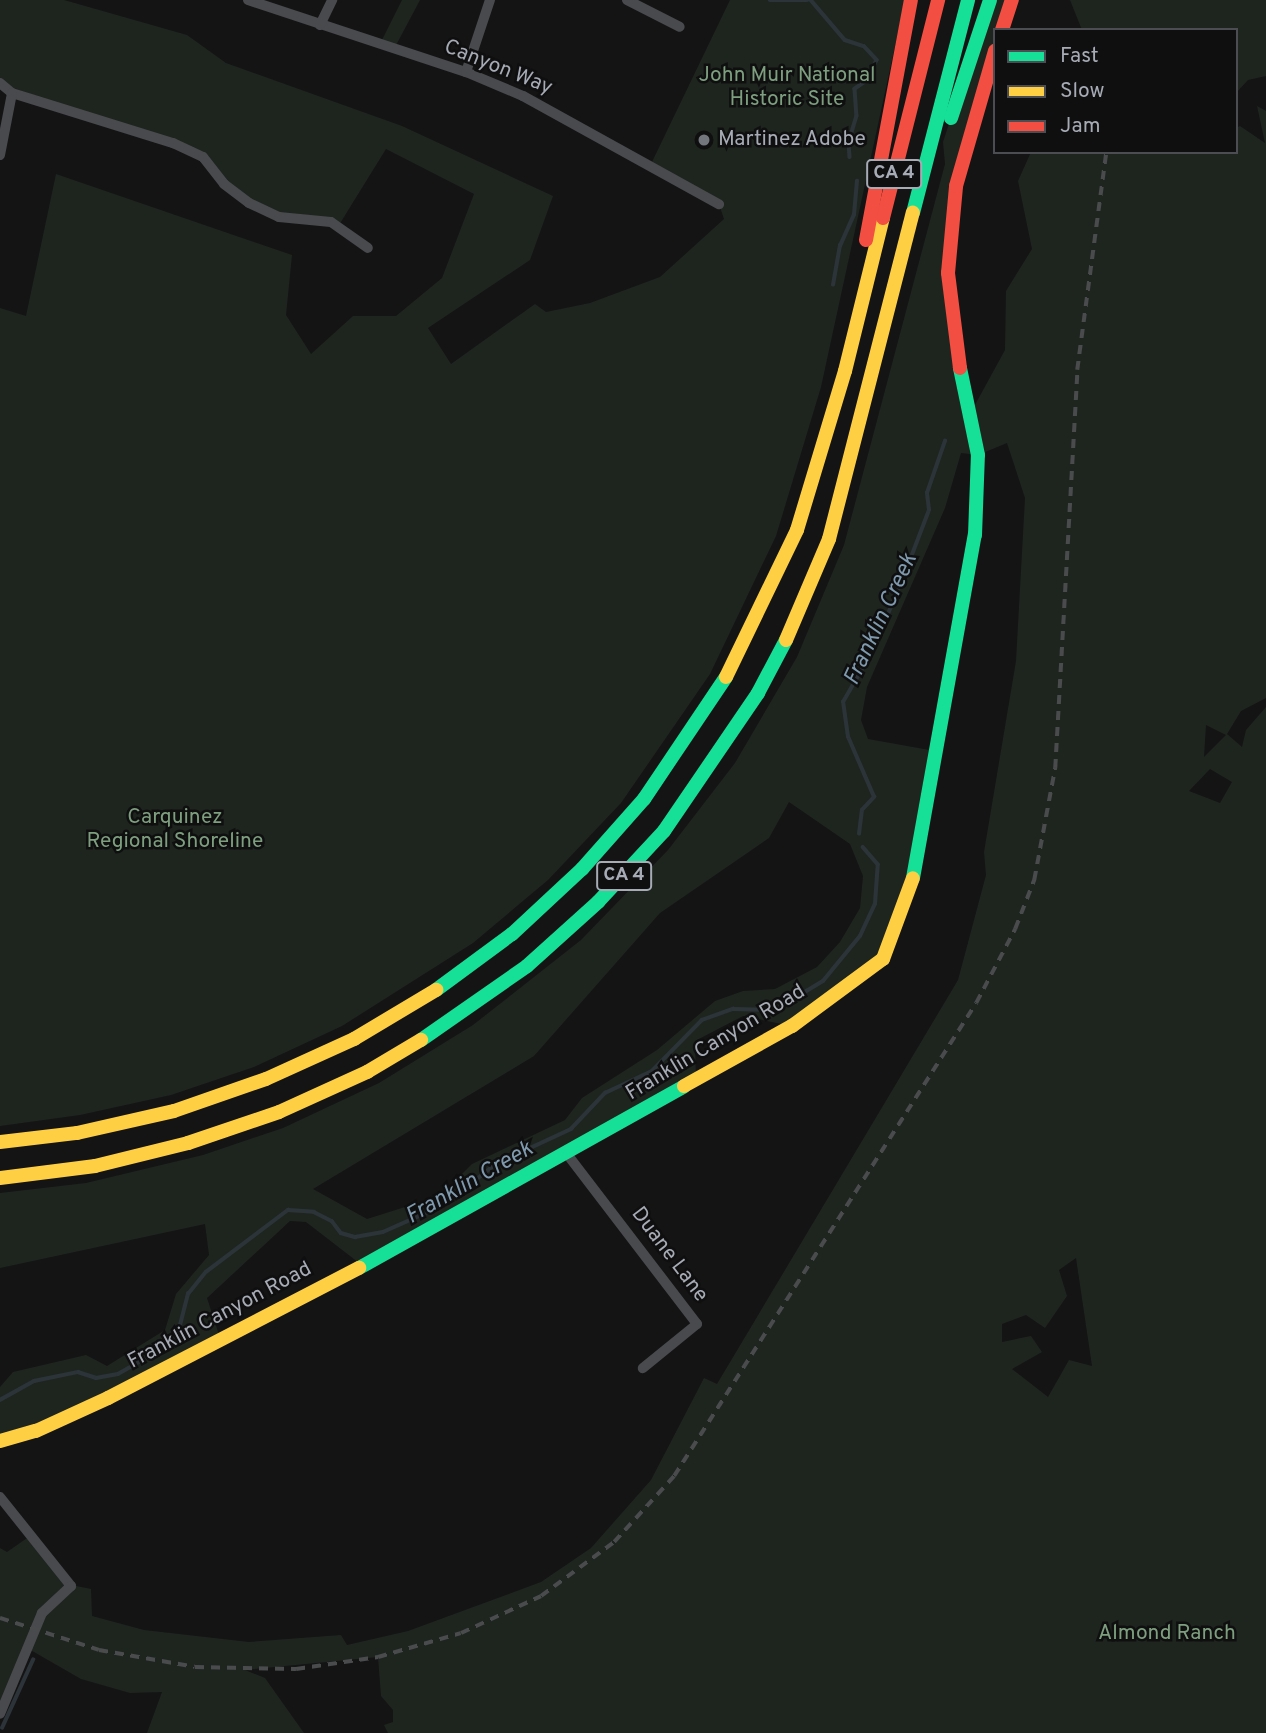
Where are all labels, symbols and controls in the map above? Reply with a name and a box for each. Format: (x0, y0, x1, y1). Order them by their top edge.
legend (993, 28, 1238, 154)
street label: Canyon Way (440, 35, 556, 101)
text: Fast (1060, 43, 1099, 70)
park label: John Muir National Historic Site (698, 63, 876, 113)
text: Slow (1060, 78, 1105, 105)
text: Jam (1060, 113, 1101, 140)
place label: Martinez Adobe (718, 127, 867, 153)
marker: Martinez Adobe (696, 132, 712, 148)
road number: CA 4 (864, 158, 924, 190)
water label: Franklin Creek (839, 550, 925, 690)
park label: Carquinez Regional Shoreline (87, 805, 263, 855)
road number: CA 4 (594, 860, 654, 891)
street label: Franklin Canyon Road (622, 980, 810, 1106)
water label: Franklin Creek (401, 1136, 539, 1232)
street label: Duane Lane (625, 1203, 713, 1307)
street label: Franklin Canyon Road (124, 1257, 316, 1375)
park label: Almond Ranch (1098, 1621, 1236, 1647)

